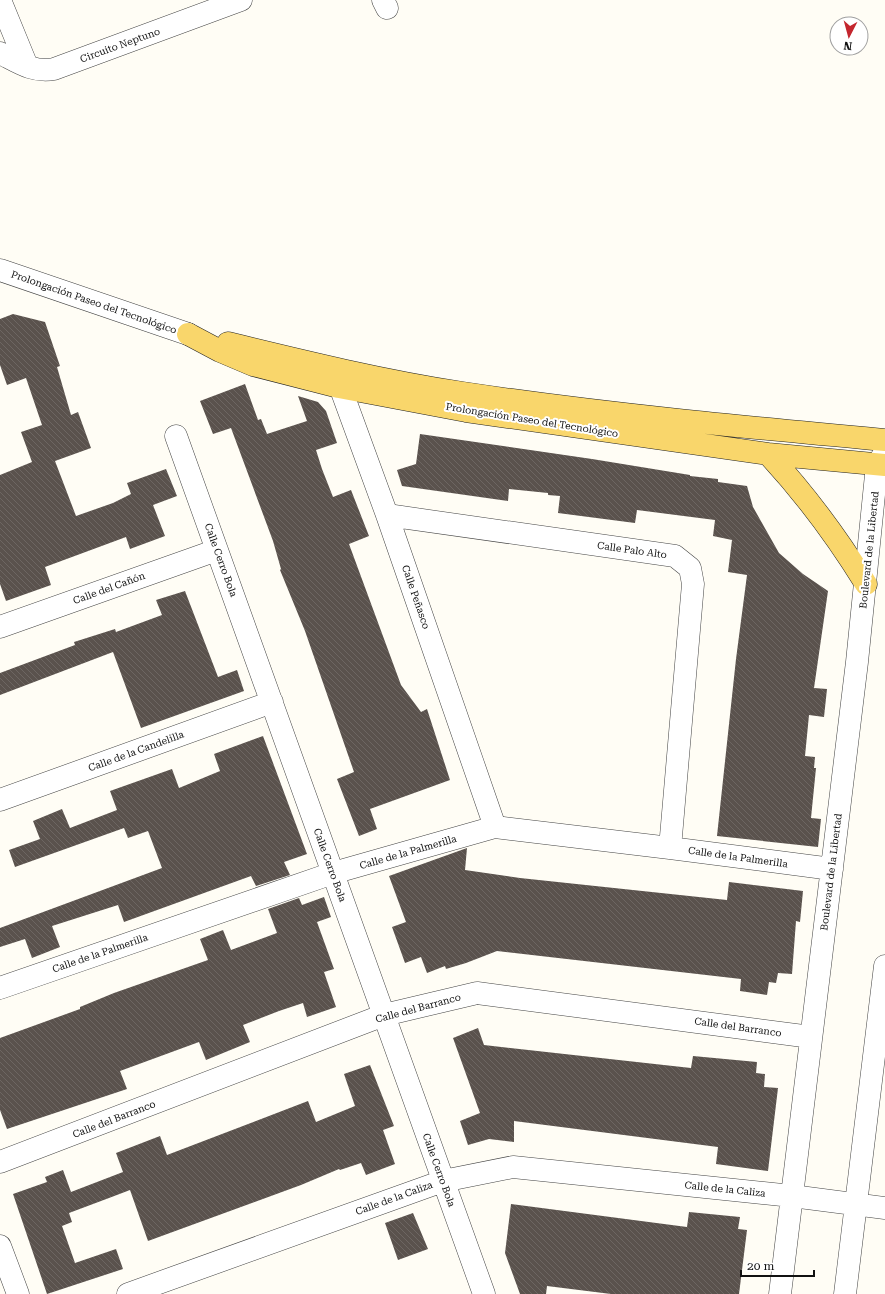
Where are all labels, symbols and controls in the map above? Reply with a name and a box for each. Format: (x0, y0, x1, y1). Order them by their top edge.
north arrow (829, 16, 869, 56)
street label: Circuito Neptuno (79, 25, 161, 65)
text: N (843, 38, 853, 52)
street label: Prolongación Paseo del Tecnológico (10, 268, 178, 336)
street label: Prolongación Paseo del Tecnológico (445, 401, 619, 439)
street label: Boulevard de la Libertad (857, 490, 881, 609)
street label: Calle Cerro Bola (203, 522, 240, 599)
street label: Calle Palo Alto (597, 540, 667, 560)
street label: Calle Peñasco (400, 564, 432, 630)
street label: Calle del Cañón (71, 570, 147, 606)
street label: Calle de la Candelilla (87, 728, 186, 773)
street label: Boulevard de la Libertad (818, 812, 844, 931)
street label: Calle Cerro Bola (312, 827, 349, 904)
street label: Calle de la Palmerilla (358, 833, 458, 871)
street label: Calle de la Palmerilla (687, 845, 789, 870)
street label: Calle de la Palmerilla (51, 931, 150, 975)
street label: Calle del Barranco (374, 991, 462, 1025)
street label: Calle del Barranco (694, 1015, 782, 1039)
street label: Calle del Barranco (71, 1098, 157, 1140)
street label: Calle Cerro Bola (421, 1132, 458, 1209)
street label: Calle de la Caliza (354, 1179, 435, 1217)
street label: Calle de la Caliza (684, 1179, 767, 1199)
scale bar (741, 1252, 814, 1278)
text: 20 m (747, 1259, 774, 1273)

